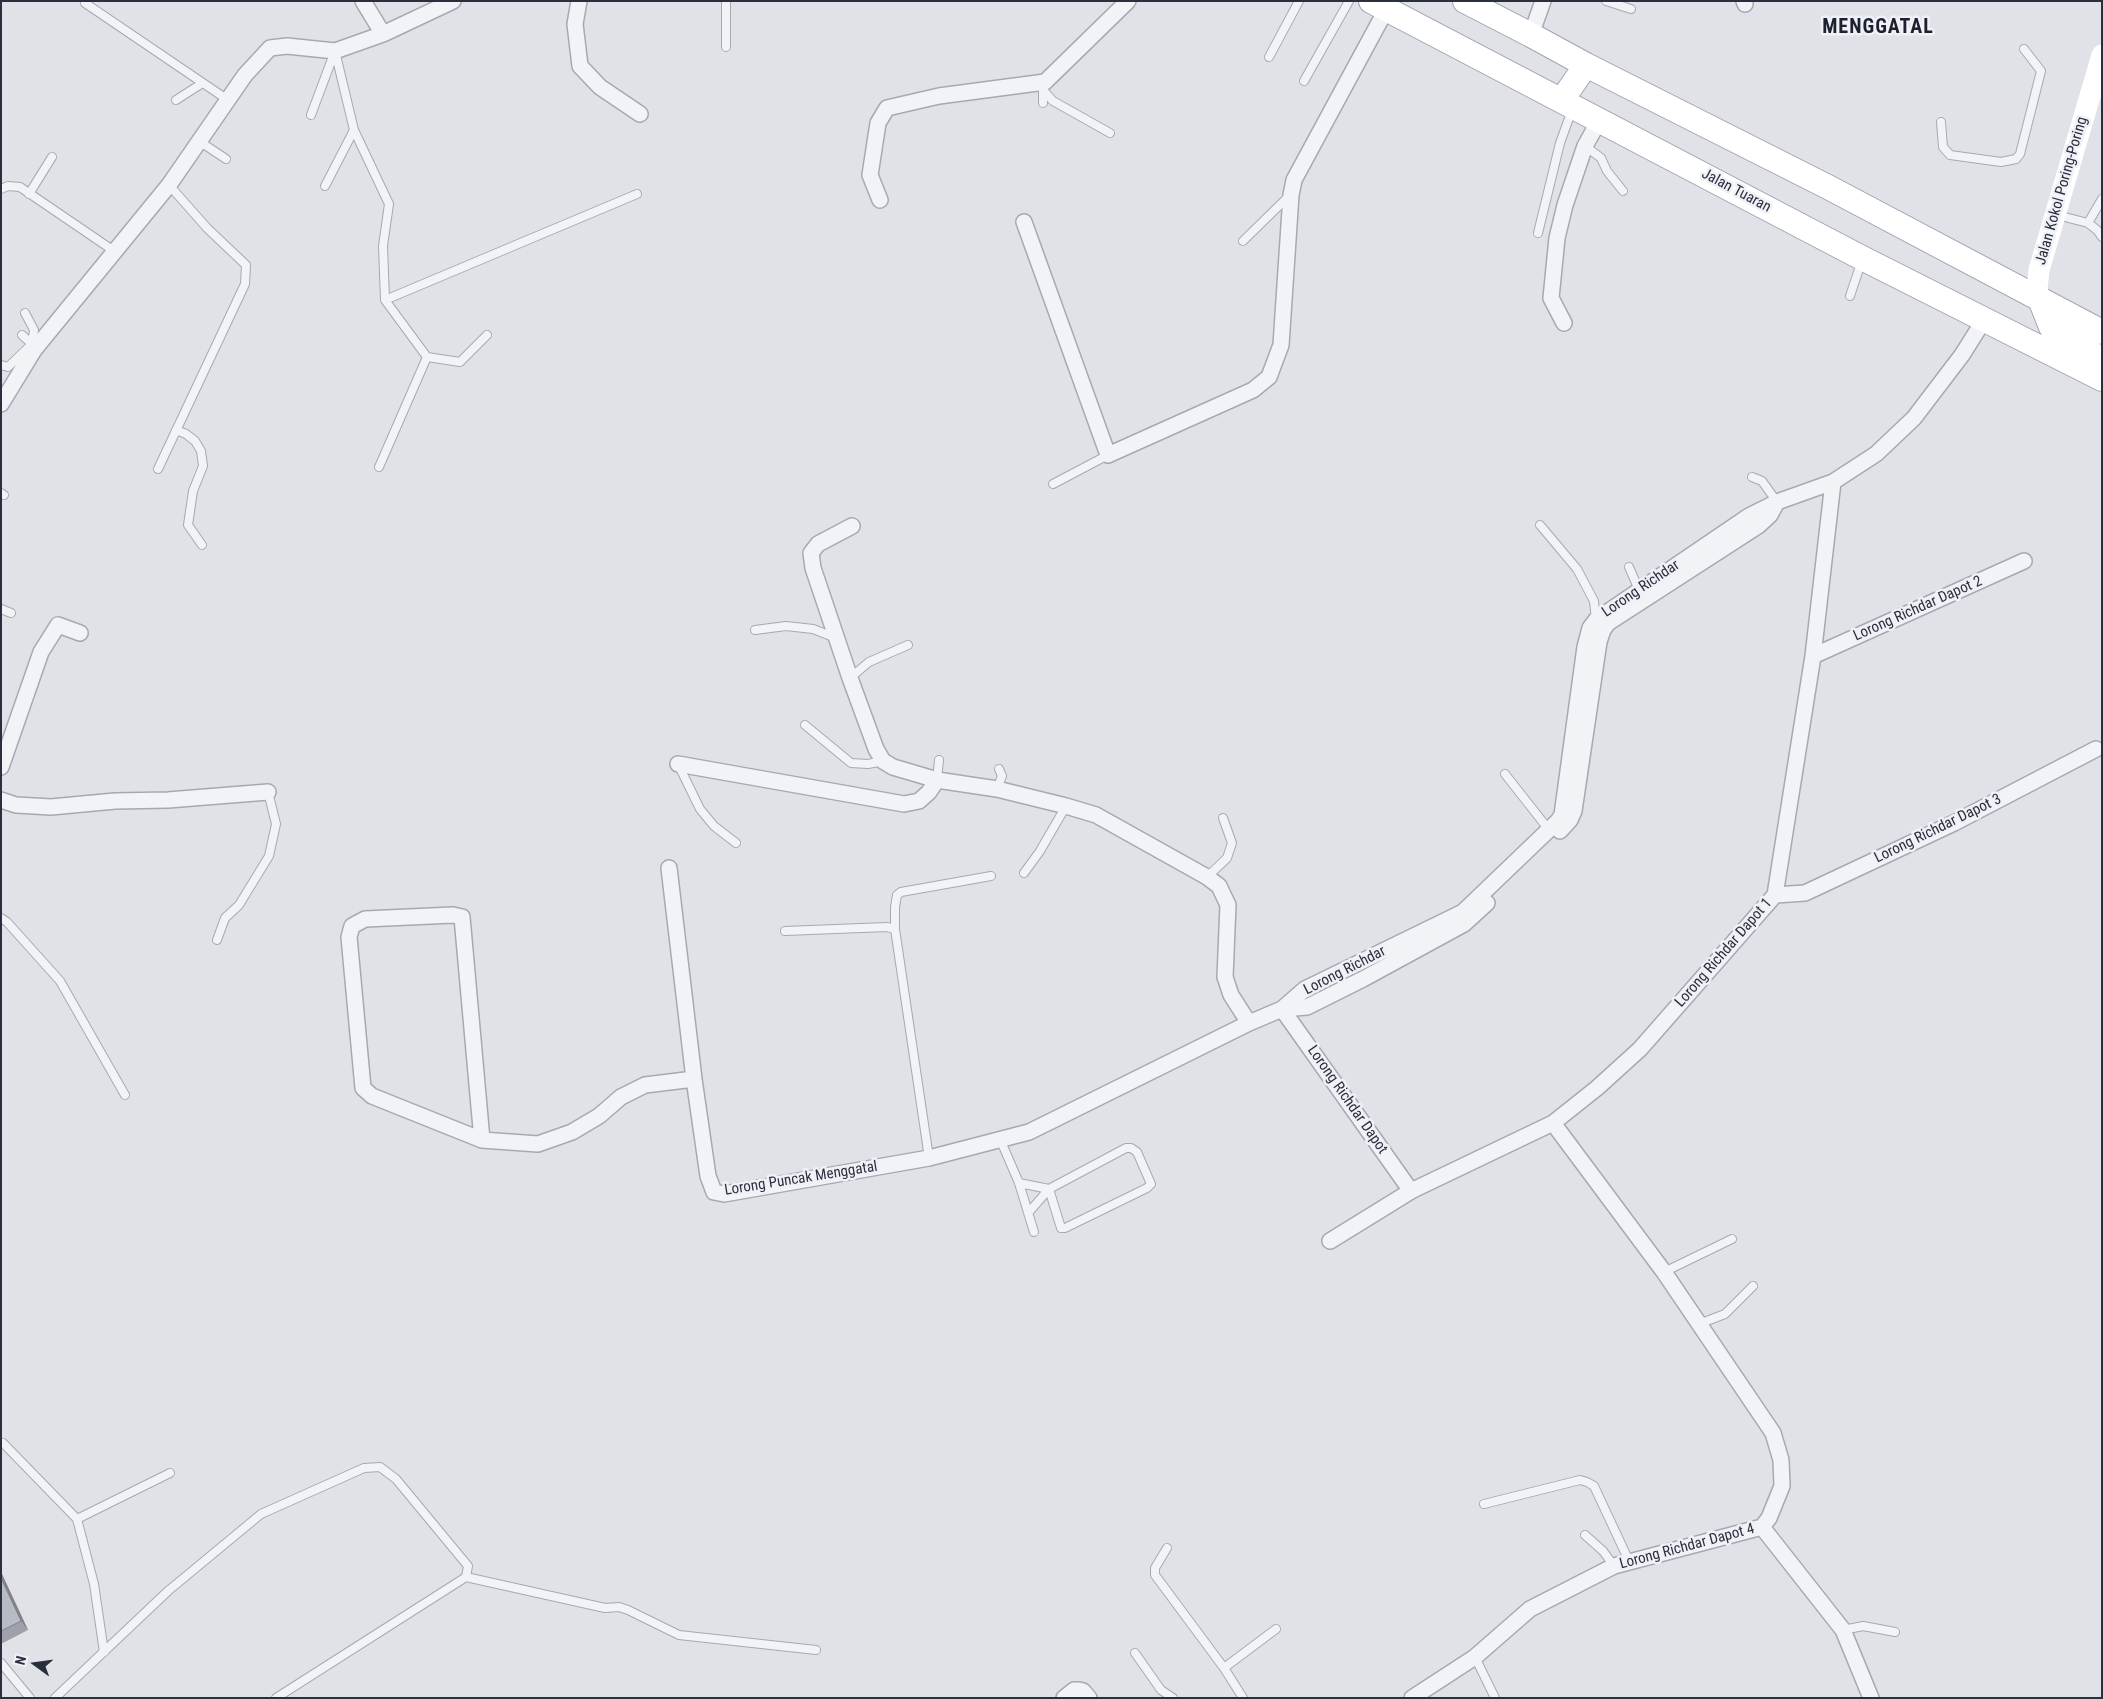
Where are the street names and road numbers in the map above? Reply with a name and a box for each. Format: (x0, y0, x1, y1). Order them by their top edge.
street label: Jalan Kokol Poring-Poring (2032, 115, 2092, 267)
street label: Jalan Tuaran (1698, 165, 1774, 217)
street label: Lorong Richdar (1599, 557, 1683, 621)
street label: Lorong Richdar Dapot 2 (1851, 573, 1985, 645)
street label: Lorong Richdar Dapot 3 (1872, 790, 2004, 868)
street label: Lorong Richdar Dapot 1 (1672, 895, 1776, 1011)
street label: Lorong Richdar (1301, 943, 1389, 999)
street label: Lorong Richdar Dapot (1303, 1042, 1391, 1158)
street label: Lorong Puncak Menggatal (723, 1158, 879, 1200)
street label: Lorong Richdar Dapot 4 (1618, 1520, 1756, 1574)

